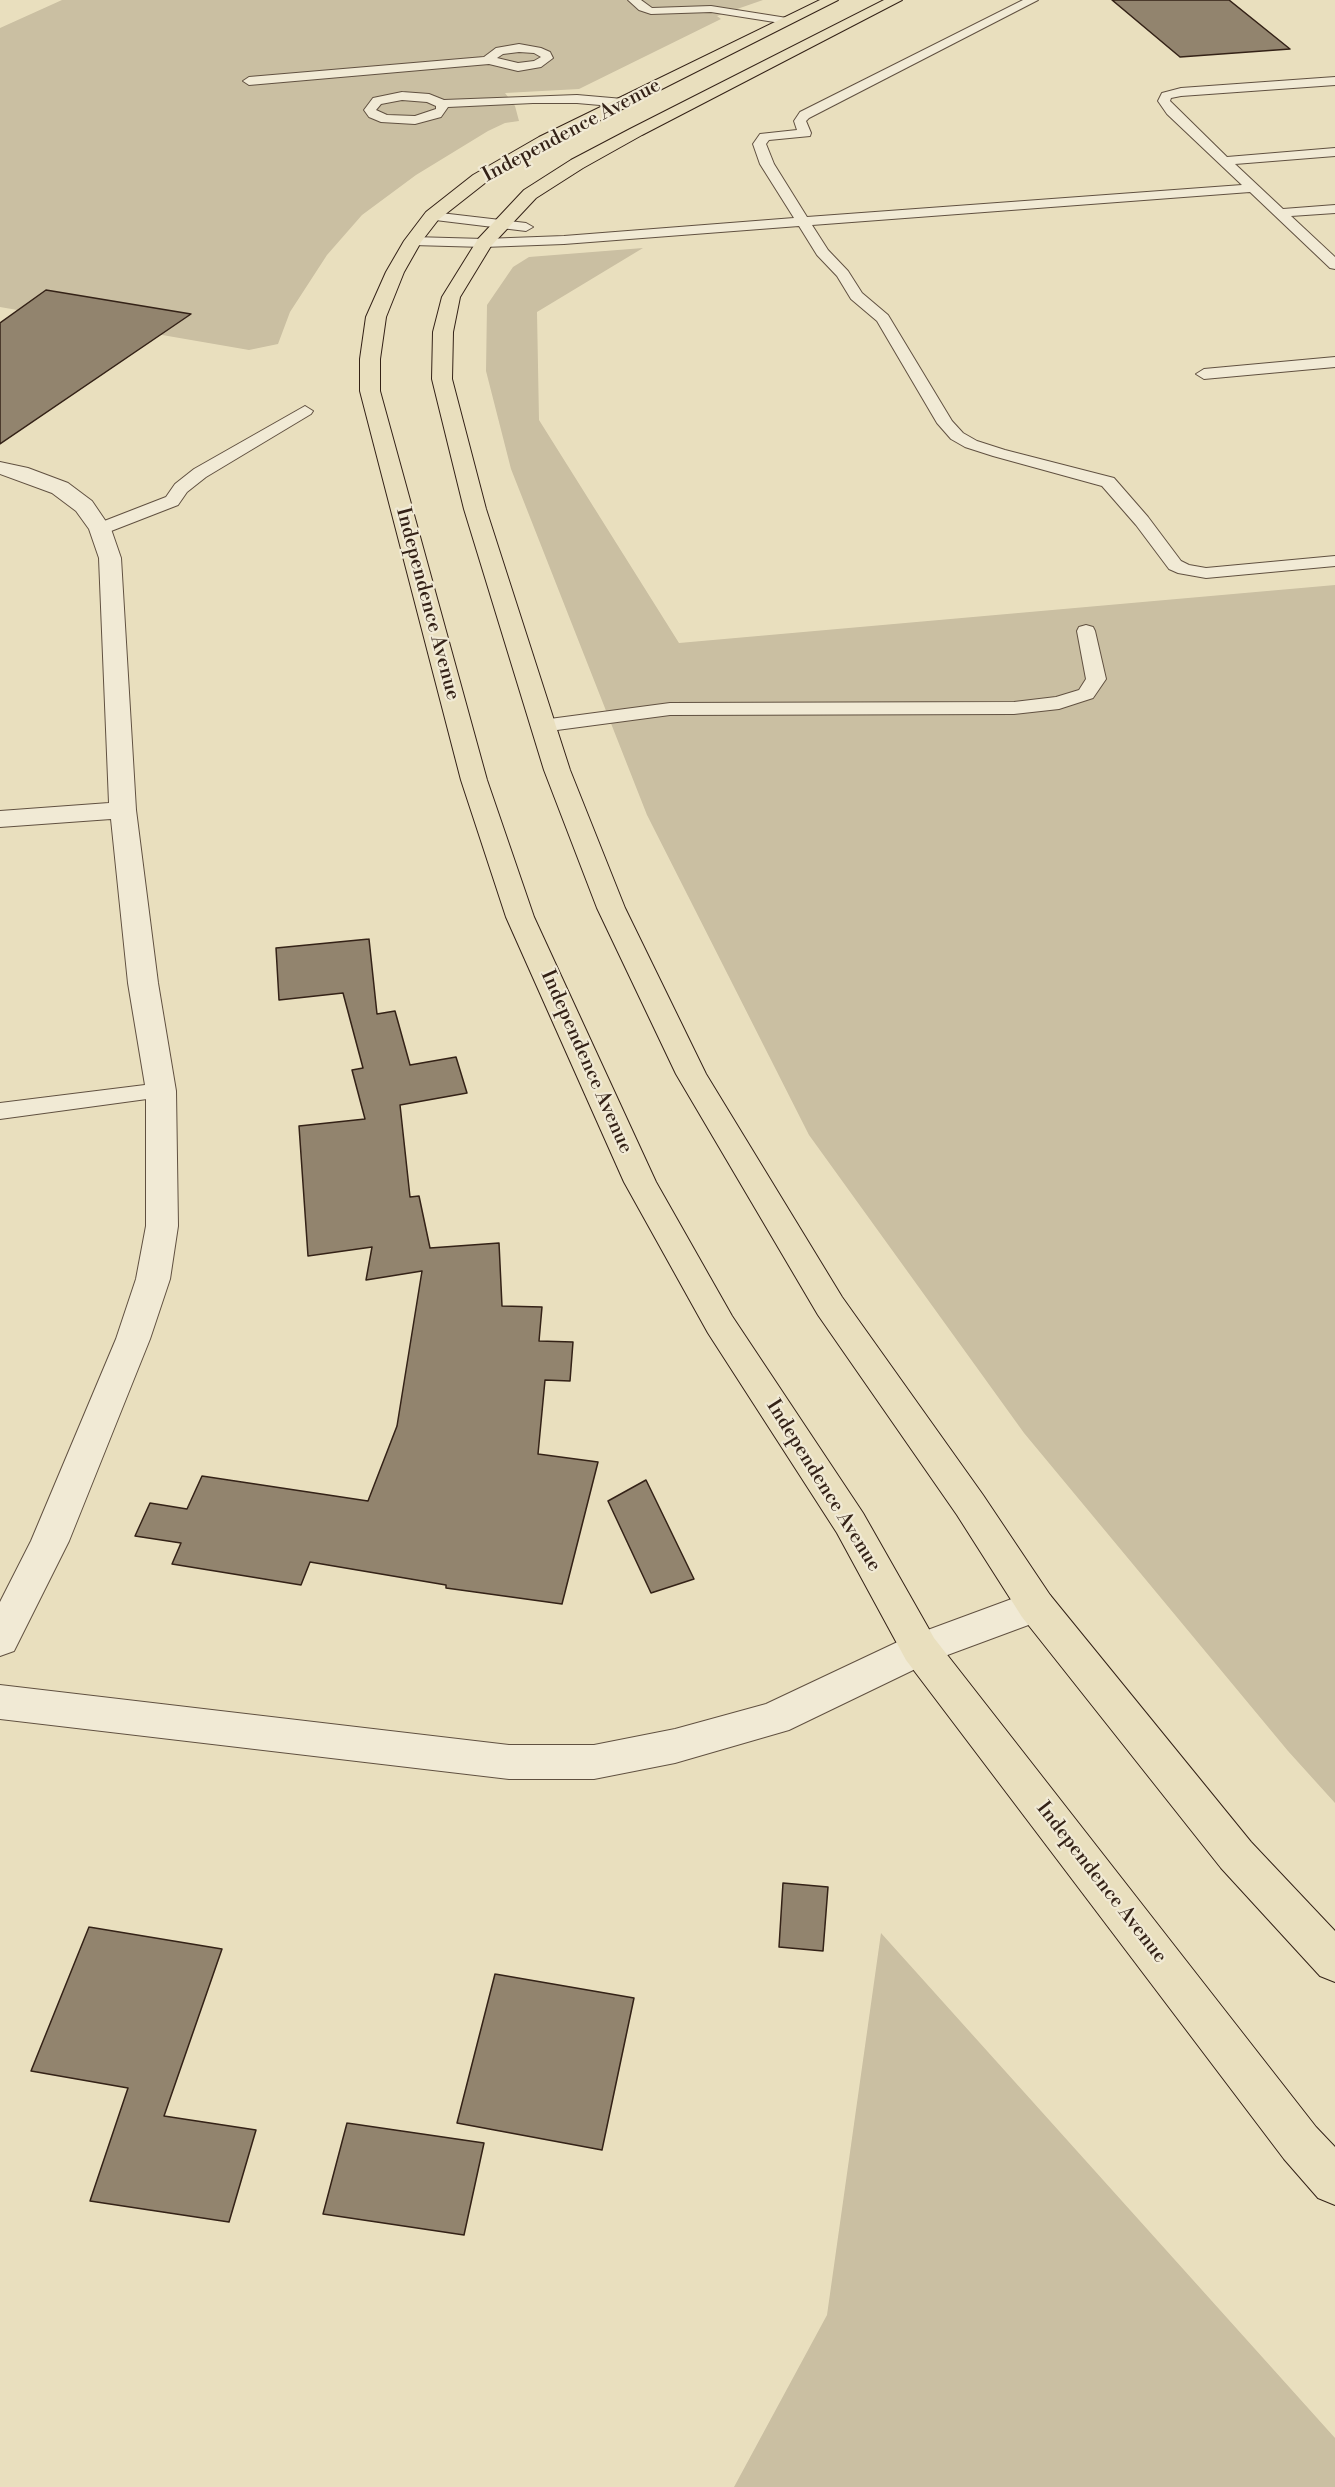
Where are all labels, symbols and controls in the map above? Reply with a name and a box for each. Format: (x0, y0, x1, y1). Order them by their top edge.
street label: Independence Avenue (479, 74, 665, 188)
street label: Independence Avenue (390, 505, 464, 703)
street label: Independence Avenue (535, 967, 637, 1157)
street label: Independence Avenue (760, 1396, 886, 1576)
street label: Independence Avenue (1031, 1798, 1171, 1968)

